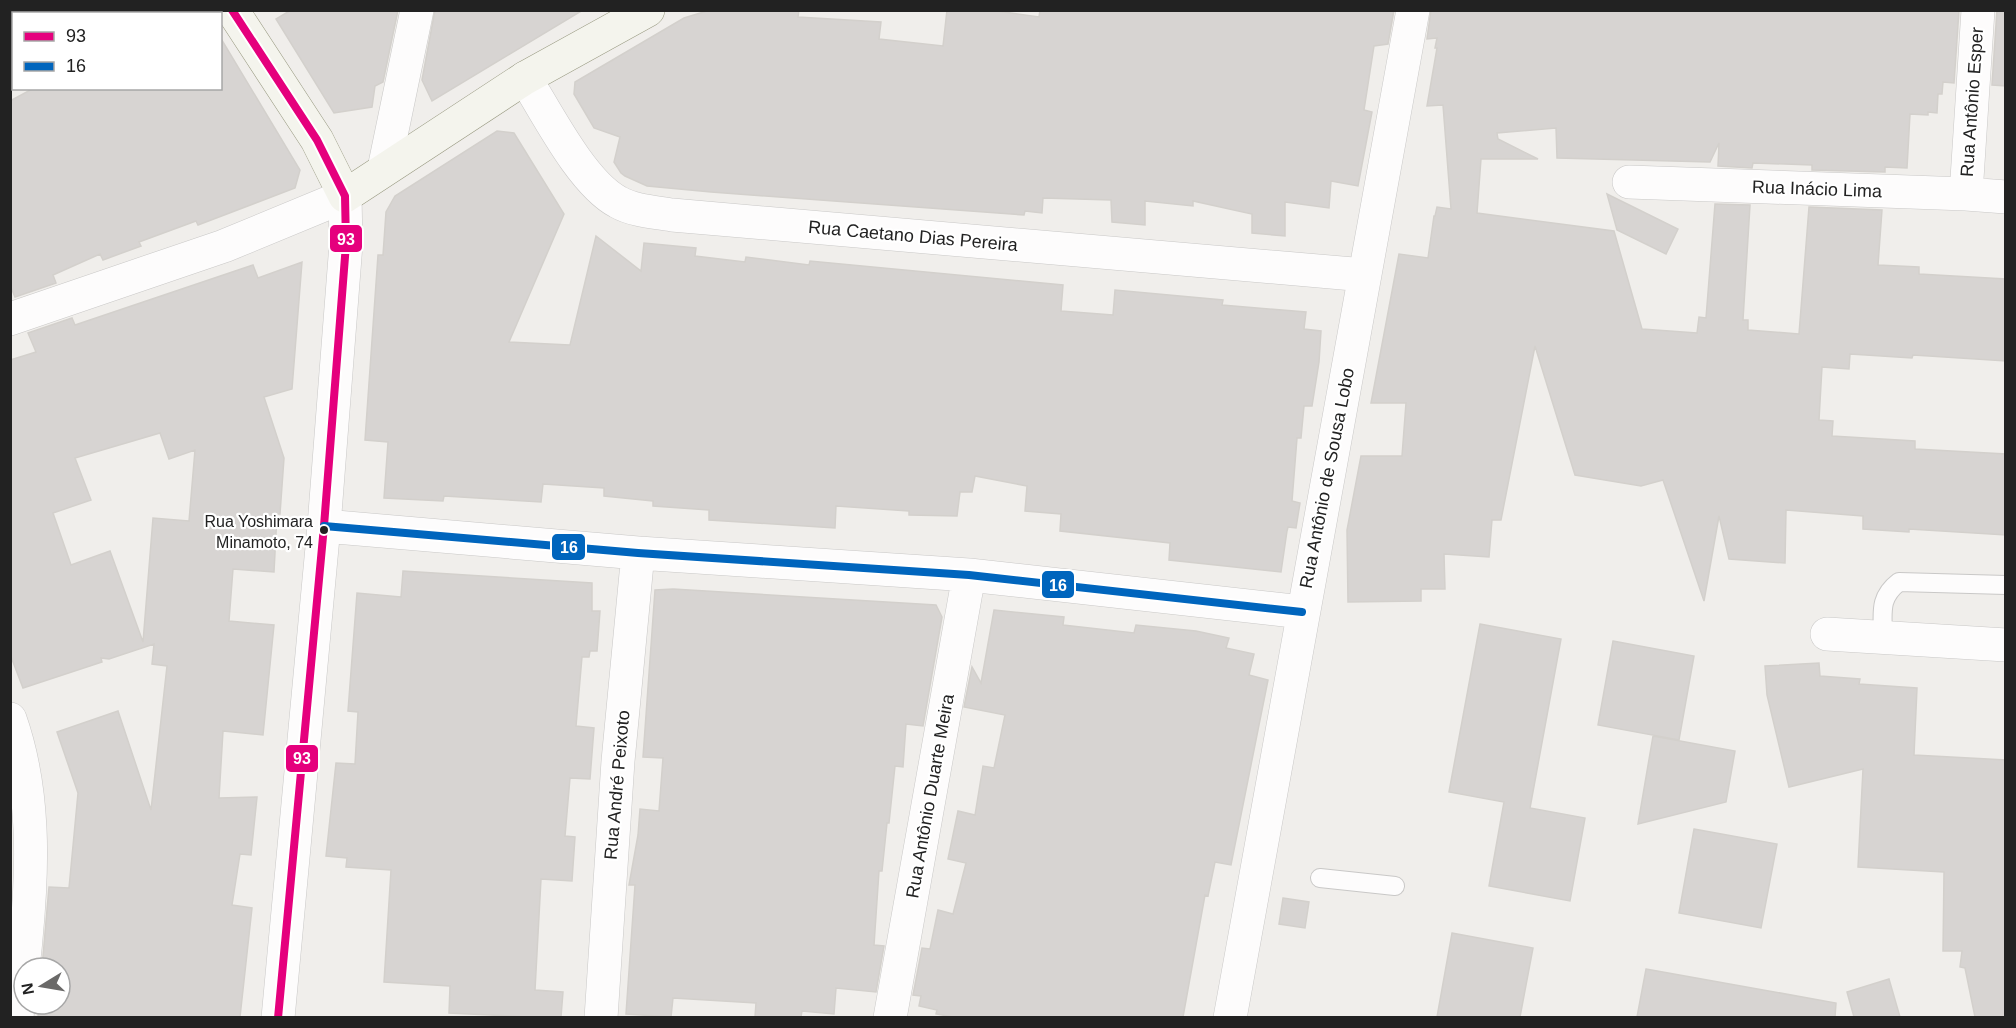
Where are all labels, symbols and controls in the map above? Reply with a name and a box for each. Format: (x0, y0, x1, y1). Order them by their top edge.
legend (12, 12, 222, 90)
text: 93 (66, 26, 86, 46)
street label: Rua Antônio Esper (1957, 26, 1987, 178)
text: 16 (66, 56, 86, 76)
street label: Rua Inácio Lima (1752, 177, 1883, 201)
street label: Rua Caetano Dias Pereira (807, 217, 1020, 255)
line badge: 93 (329, 224, 363, 253)
text: 93 (337, 231, 355, 248)
street label: Rua Antônio de Sousa Lobo (1296, 366, 1358, 590)
place label: Rua Yoshimara Minamoto, 74 (204, 513, 313, 551)
marker: Rua Yoshimara Minamoto, 74 (318, 524, 330, 536)
line badge: 16 (551, 533, 586, 561)
text: 16 (560, 539, 578, 556)
line badge: 16 (1041, 570, 1075, 599)
text: 16 (1049, 577, 1067, 594)
street label: Rua Antônio Duarte Meira (902, 691, 958, 900)
street label: Rua André Peixoto (600, 709, 634, 861)
line badge: 93 (285, 744, 319, 773)
text: 93 (293, 750, 311, 767)
north arrow (12, 956, 72, 1016)
text: N (18, 981, 37, 996)

